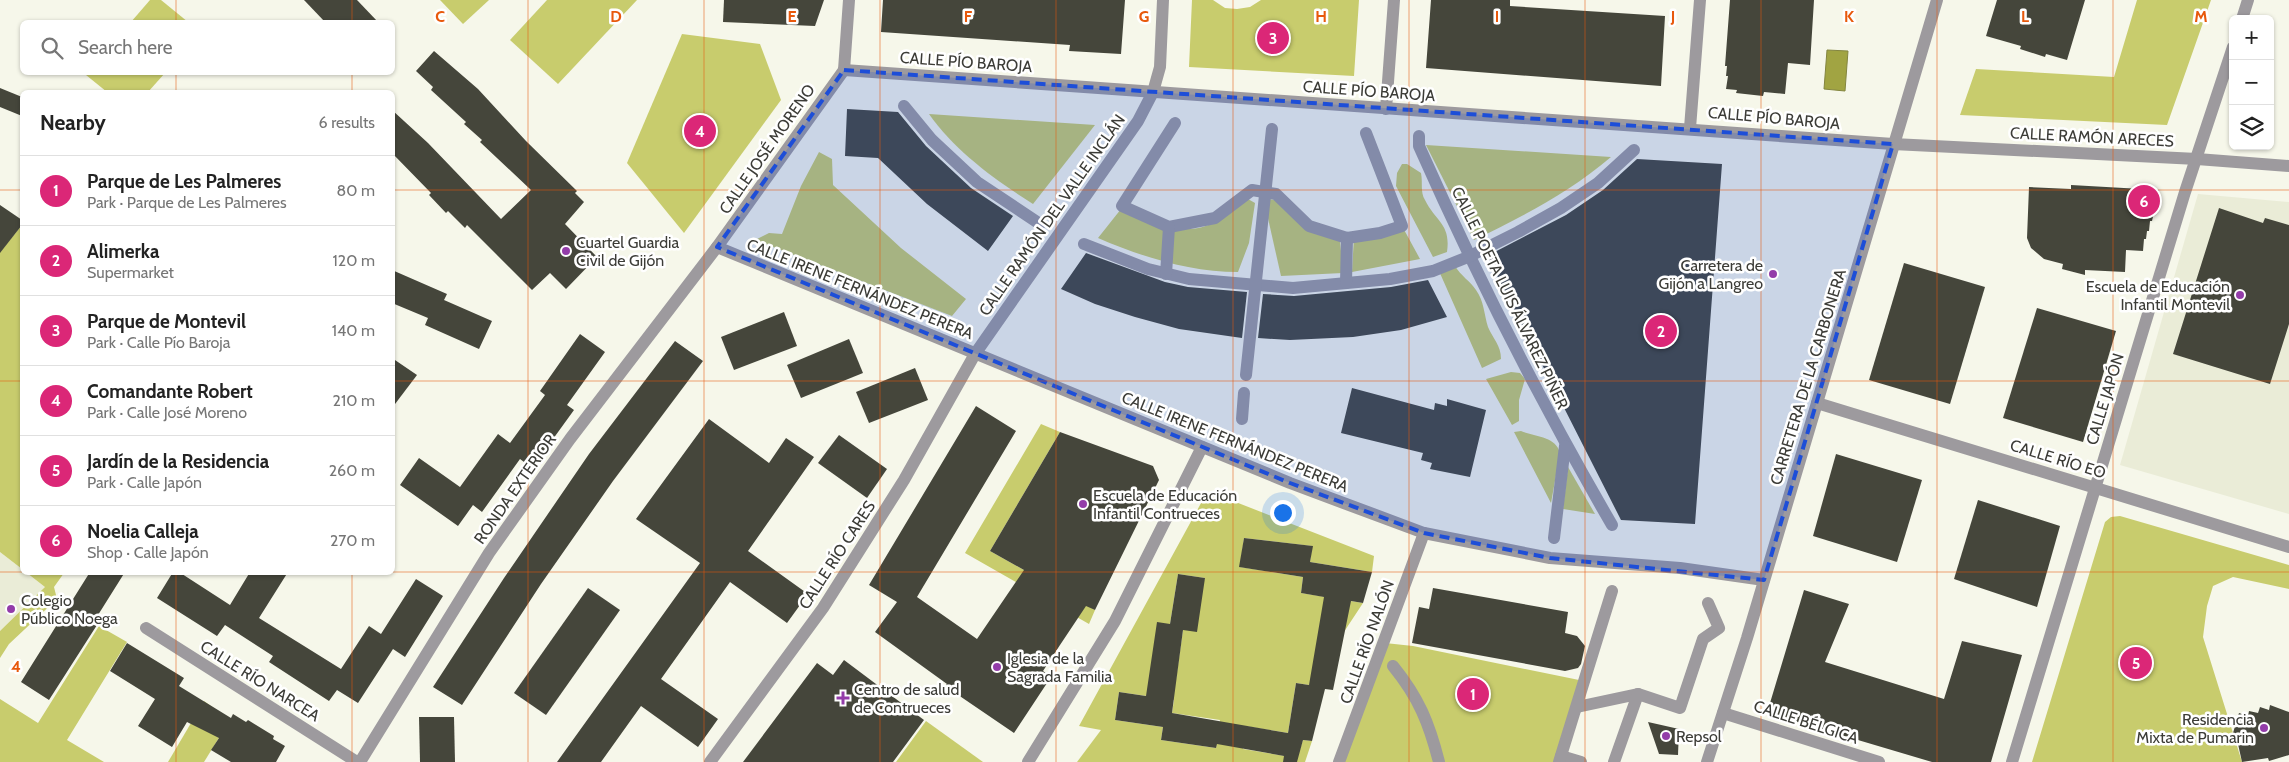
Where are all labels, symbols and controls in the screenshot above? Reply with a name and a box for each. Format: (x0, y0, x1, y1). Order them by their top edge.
text: C (435, 7, 445, 26)
text: D (610, 7, 622, 26)
text: E (787, 7, 797, 26)
text: F (964, 7, 973, 26)
text: G (1139, 7, 1149, 26)
text: H (1315, 7, 1327, 26)
text: I (1495, 7, 1499, 26)
text: J (1670, 7, 1675, 26)
text: K (1844, 7, 1854, 26)
text: L (2021, 7, 2029, 26)
text: M (2194, 7, 2208, 26)
map controls (2229, 15, 2274, 150)
button: + (2229, 15, 2274, 60)
pin: 3 (1257, 19, 1289, 57)
search box (20, 20, 395, 75)
icon: search (38, 34, 66, 62)
text: Search here (78, 36, 172, 59)
street label: CALLE PÍO BAROJA (899, 48, 1033, 76)
button: − (2229, 60, 2274, 105)
street label: CALLE PÍO BAROJA (1302, 77, 1436, 105)
street label: CALLE JOSÉ MORENO (715, 81, 819, 217)
street label: CALLE PÍO BAROJA (1707, 103, 1841, 133)
button: layers (2229, 105, 2274, 150)
text: Nearby (40, 110, 106, 135)
street label: CALLE RAMÓN DEL VALLE INCLÁN (975, 111, 1129, 319)
pin: 4 (684, 112, 716, 150)
text: 6 results (319, 113, 375, 132)
street label: CALLE RAMÓN ARECES (2010, 123, 2174, 151)
text: Parque de Les Palmeres (87, 170, 281, 193)
text: 1 (53, 181, 59, 200)
text: 80 m (337, 181, 375, 200)
pin: 6 (2128, 182, 2160, 220)
street label: CALLE POETA LUIS ÁLVAREZ PIÑER (1448, 184, 1572, 413)
text: Park · Parque de Les Palmeres (87, 193, 287, 212)
place label: Cuartel Guardia Civil de Gijón (576, 233, 679, 270)
street label: CALLE IRENE FERNÁNDEZ PERERA (744, 235, 976, 343)
text: Alimerka (87, 240, 159, 263)
marker: Cuartel Guardia Civil de Gijón (560, 245, 572, 257)
text: 2 (52, 251, 60, 270)
text: 120 m (333, 251, 375, 270)
place label: Carretera de Gijón a Langreo (1658, 256, 1763, 293)
text: Supermarket (87, 263, 174, 282)
street label: CARRETERA DE LA CARBONERA (1766, 267, 1850, 487)
marker: Carretera de Gijón a Langreo (1767, 268, 1779, 280)
place label: Escuela de Educación Infantil Montevil (2086, 277, 2230, 314)
marker: Escuela de Educación Infantil Montevil (2234, 289, 2246, 301)
text: Parque de Montevil (87, 310, 246, 333)
pin: 2 (1645, 312, 1677, 350)
text: 3 (52, 321, 60, 340)
text: 140 m (332, 321, 375, 340)
text: Park · Calle Pío Baroja (87, 333, 230, 352)
street label: CALLE JAPÓN (2082, 351, 2128, 447)
text: Comandante Robert (87, 380, 253, 403)
street label: CALLE IRENE FERNÁNDEZ PERERA (1119, 388, 1351, 496)
text: 4 (51, 391, 61, 410)
text: 210 m (333, 391, 375, 410)
text: Park · Calle José Moreno (87, 403, 247, 422)
street label: RONDA EXTERIOR (470, 430, 560, 548)
street label: CALLE RÍO EO (2008, 435, 2108, 483)
text: Jardín de la Residencia (87, 450, 269, 473)
text: 5 (52, 461, 60, 480)
text: 260 m (329, 461, 375, 480)
text: Park · Calle Japón (87, 473, 202, 492)
place label: Escuela de Educación Infantil Contrueces (1093, 486, 1237, 523)
street label: CALLE RÍO CARES (795, 497, 879, 613)
marker: Escuela de Educación Infantil Contrueces (1077, 498, 1089, 510)
your location (1270, 500, 1296, 526)
text: Noelia Calleja (87, 520, 199, 543)
text: 6 (52, 531, 61, 550)
text: 270 m (330, 531, 375, 550)
text: Shop · Calle Japón (87, 543, 209, 562)
street label: CALLE RÍO NALÓN (1336, 578, 1398, 706)
place label: Colegio Público Noega (21, 591, 118, 628)
marker: Colegio Público Noega (5, 603, 17, 615)
street label: CALLE RÍO NARCEA (197, 637, 323, 725)
pin: 5 (2120, 644, 2152, 682)
place label: Iglesia de la Sagrada Familia (1007, 649, 1113, 686)
text: 4 (11, 657, 21, 676)
marker: Iglesia de la Sagrada Familia (991, 661, 1003, 673)
pin: 1 (1457, 675, 1489, 713)
place label: Centro de salud de Contrueces (854, 680, 959, 717)
marker: Centro de salud de Contrueces (836, 691, 850, 705)
street label: CALLE BÉLGICA (1751, 696, 1861, 748)
place label: Residencia Mixta de Pumarin (2136, 710, 2254, 747)
marker: Residencia Mixta de Pumarin (2258, 722, 2270, 734)
place label: Repsol (1676, 727, 1722, 746)
marker: Repsol (1660, 730, 1672, 742)

